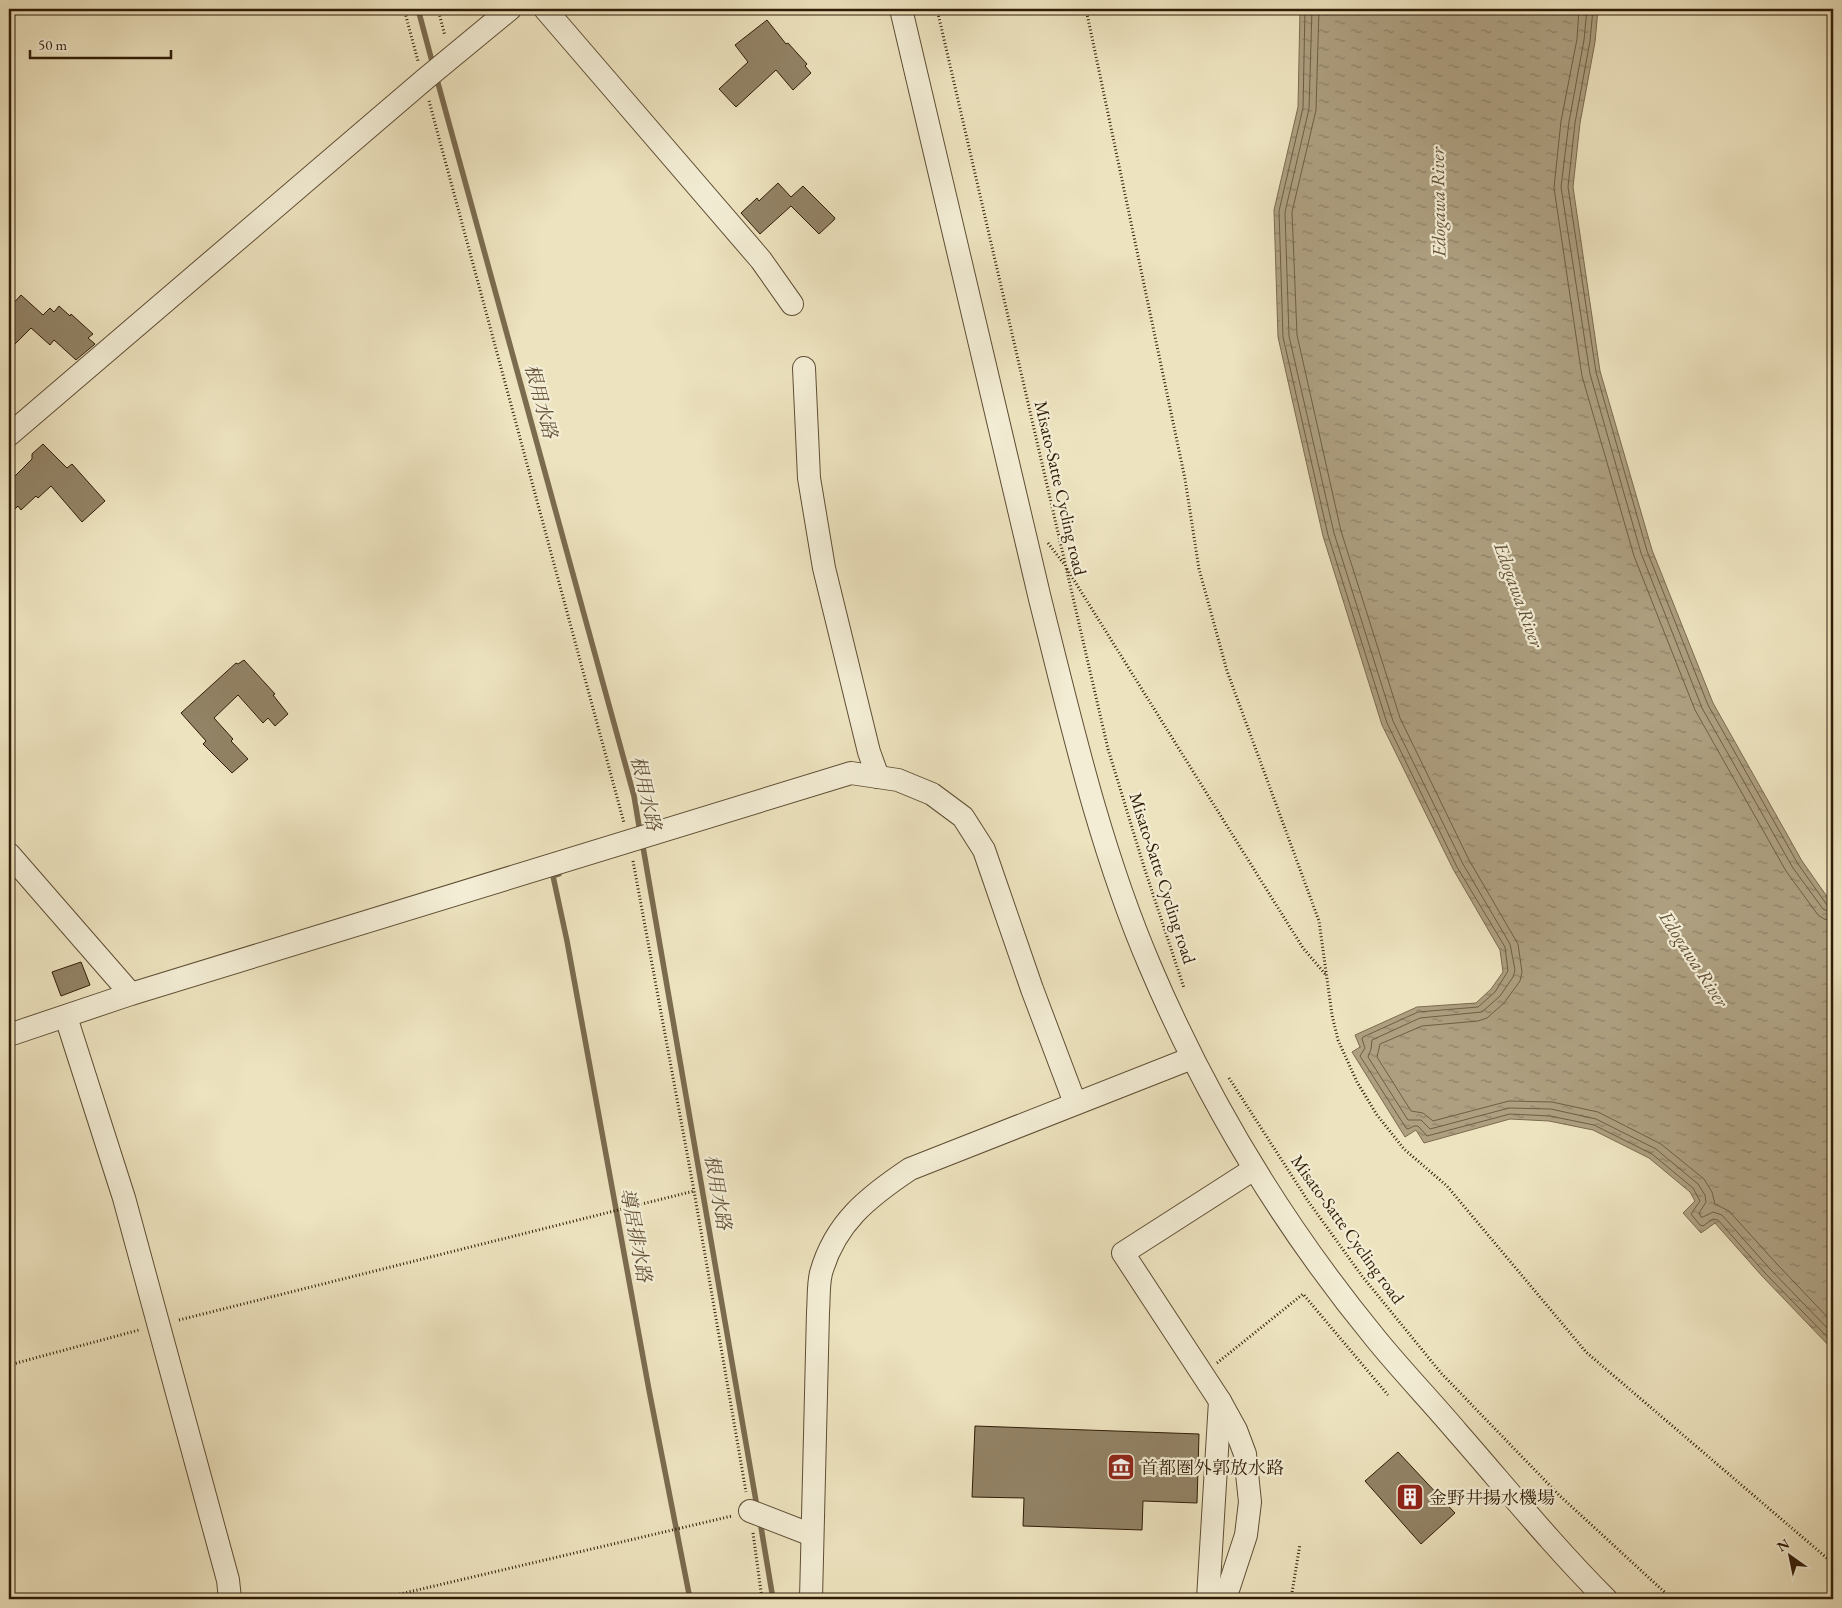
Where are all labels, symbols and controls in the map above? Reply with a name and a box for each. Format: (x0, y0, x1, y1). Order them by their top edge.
scale bar (30, 28, 171, 60)
text: 50 m (38, 35, 67, 54)
water label: Edogawa River (1425, 146, 1451, 258)
water label: 根用水路 (519, 361, 563, 443)
street label: Misato-Satte Cycling road (1030, 398, 1092, 578)
water label: Edogawa River (1488, 538, 1550, 652)
water label: 根用水路 (625, 753, 667, 835)
street label: Misato-Satte Cycling road (1124, 789, 1202, 967)
water label: Edogawa River (1653, 905, 1735, 1013)
street label: Misato-Satte Cycling road (1286, 1150, 1410, 1309)
water label: 根用水路 (699, 1152, 737, 1234)
water label: 導居排水路 (615, 1186, 658, 1286)
museum icon: 首都圏外郭放水路 (1106, 1452, 1136, 1482)
place label: 首都圏外郭放水路 (1140, 1456, 1284, 1479)
building icon: 金野井揚水機場 (1395, 1482, 1425, 1512)
place label: 金野井揚水機場 (1429, 1486, 1555, 1509)
north arrow (1764, 1530, 1814, 1580)
text: N (1773, 1534, 1793, 1556)

